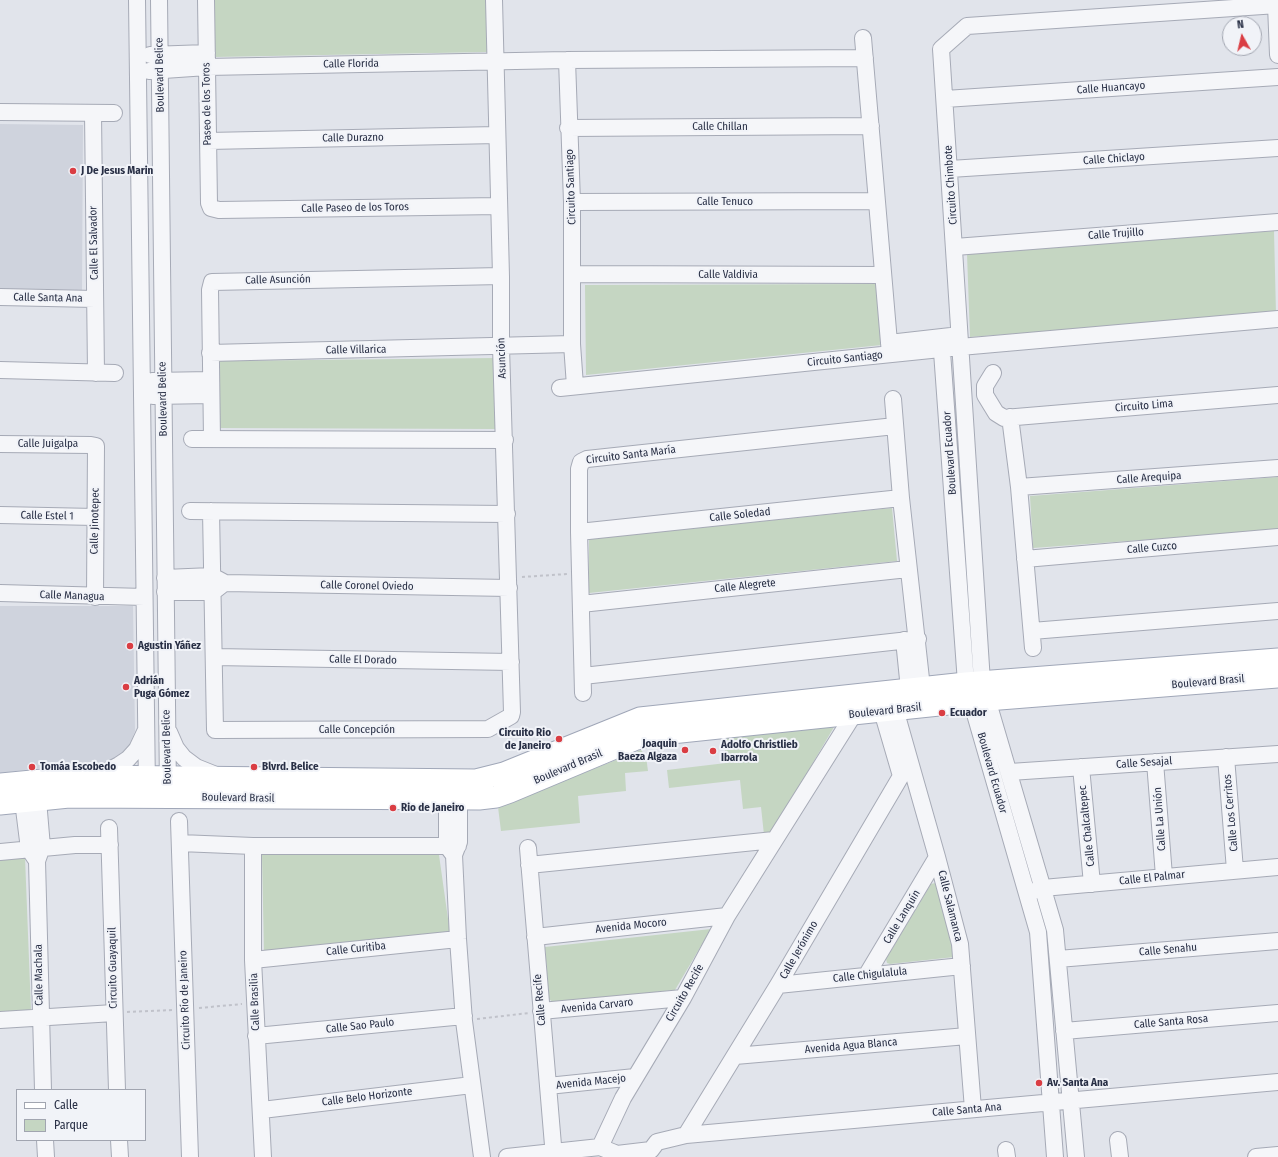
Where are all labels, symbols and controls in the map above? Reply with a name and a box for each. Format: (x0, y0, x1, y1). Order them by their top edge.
north arrow (1222, 16, 1262, 56)
text: N (1236, 18, 1245, 32)
street label: Boulevard Belice (153, 37, 167, 113)
street label: Calle Florida (323, 57, 379, 71)
street label: Paseo de los Toros (200, 62, 214, 146)
street label: Calle Huancayo (1076, 79, 1146, 97)
street label: Calle Chillan (692, 120, 748, 134)
street label: Calle Durazno (322, 131, 384, 145)
street label: Circuito Chimbote (942, 145, 960, 225)
street label: Circuito Santiago (563, 149, 579, 225)
street label: Calle Chiclayo (1083, 150, 1145, 168)
place label: J De Jesus Marin (81, 164, 153, 178)
marker: J De Jesus Marin (68, 166, 78, 176)
street label: Calle Tenuco (697, 195, 753, 209)
street label: Calle Paseo de los Toros (301, 200, 409, 216)
street label: Calle El Salvador (87, 206, 101, 280)
street label: Calle Trujillo (1088, 225, 1144, 243)
street label: Calle Valdivia (698, 268, 758, 282)
street label: Calle Asunción (245, 273, 311, 287)
street label: Calle Santa Ana (13, 291, 83, 305)
street label: Asunción (495, 337, 509, 379)
street label: Calle Villarica (326, 343, 386, 357)
street label: Circuito Santiago (807, 348, 883, 370)
street label: Boulevard Belice (156, 361, 170, 437)
street label: Circuito Lima (1114, 397, 1174, 415)
street label: Boulevard Ecuador (940, 411, 960, 495)
street label: Calle Juigalpa (18, 437, 78, 451)
street label: Circuito Santa María (585, 443, 677, 467)
street label: Calle Arequipa (1116, 469, 1182, 487)
street label: Calle Jinotepec (88, 488, 102, 554)
street label: Calle Soledad (709, 505, 771, 525)
street label: Calle Estel 1 (20, 509, 74, 523)
street label: Calle Cuzco (1126, 539, 1178, 557)
street label: Calle Alegrete (714, 576, 776, 596)
street label: Calle Coronel Oviedo (320, 579, 414, 593)
street label: Calle Managua (39, 588, 105, 604)
place label: Agustin Yáñez (138, 639, 201, 653)
marker: Agustin Yáñez (125, 641, 135, 651)
street label: Calle El Dorado (329, 653, 397, 667)
street label: Boulevard Brasil (1171, 672, 1245, 692)
place label: Adrián Puga Gómez (134, 674, 189, 700)
marker: Adrián Puga Gómez (121, 682, 131, 692)
street label: Boulevard Brasil (848, 701, 922, 721)
place label: Ecuador (950, 706, 987, 720)
marker: Ecuador (937, 708, 947, 718)
street label: Boulevard Belice (160, 709, 174, 785)
street label: Calle Concepción (319, 723, 395, 737)
place label: Circuito Rio de Janeiro (499, 726, 551, 752)
street label: Boulevard Ecuador (974, 731, 1010, 815)
marker: Circuito Rio de Janeiro (554, 734, 564, 744)
place label: Joaquin Baeza Algaza (618, 737, 677, 763)
place label: Adolfo Christlieb Ibarrola (721, 738, 798, 764)
marker: Joaquin Baeza Algaza (680, 745, 690, 755)
marker: Adolfo Christlieb Ibarrola (708, 746, 718, 756)
street label: Boulevard Brasil (532, 747, 604, 787)
street label: Calle Sesajal (1115, 754, 1173, 772)
place label: Tomáa Escobedo (40, 760, 116, 774)
place label: Blvrd. Belice (262, 760, 318, 774)
marker: Tomáa Escobedo (27, 762, 37, 772)
marker: Blvrd. Belice (249, 762, 259, 772)
street label: Calle Los Cerritos (1221, 774, 1241, 852)
street label: Calle Chalcaltepec (1076, 785, 1098, 867)
street label: Calle La Unión (1151, 787, 1169, 851)
street label: Boulevard Brasil (201, 791, 275, 805)
place label: Rio de Janeiro (401, 801, 464, 815)
marker: Rio de Janeiro (388, 803, 398, 813)
street label: Calle El Palmar (1118, 868, 1186, 888)
street label: Calle Salamanca (935, 869, 965, 943)
street label: Calle Lanquín (881, 888, 923, 946)
street label: Avenida Mocoro (595, 916, 667, 936)
street label: Calle Jerónimo (777, 919, 821, 981)
street label: Circuito Guayaquil (106, 927, 120, 1009)
street label: Calle Curitiba (326, 939, 386, 959)
street label: Calle Senahu (1138, 941, 1198, 959)
street label: Calle Machala (32, 944, 46, 1006)
street label: Circuito Río de Janeiro (177, 950, 193, 1050)
street label: Circuito Recife (663, 962, 707, 1024)
street label: Calle Chigulalula (832, 965, 908, 985)
street label: Calle Brasilia (247, 973, 263, 1031)
street label: Calle Recife (531, 974, 549, 1026)
street label: Avenida Carvaro (560, 996, 634, 1016)
street label: Calle Santa Rosa (1133, 1012, 1209, 1032)
street label: Calle Sao Paulo (325, 1016, 395, 1036)
street label: Avenida Agua Blanca (804, 1035, 898, 1057)
street label: Avenida Macejo (555, 1072, 627, 1092)
place label: Av. Santa Ana (1047, 1076, 1108, 1090)
marker: Av. Santa Ana (1034, 1078, 1044, 1088)
street label: Calle Belo Horizonte (321, 1085, 413, 1109)
legend (16, 1089, 146, 1141)
text: Calle (54, 1098, 78, 1112)
street label: Calle Santa Ana (932, 1100, 1002, 1120)
text: Parque (54, 1118, 88, 1132)

